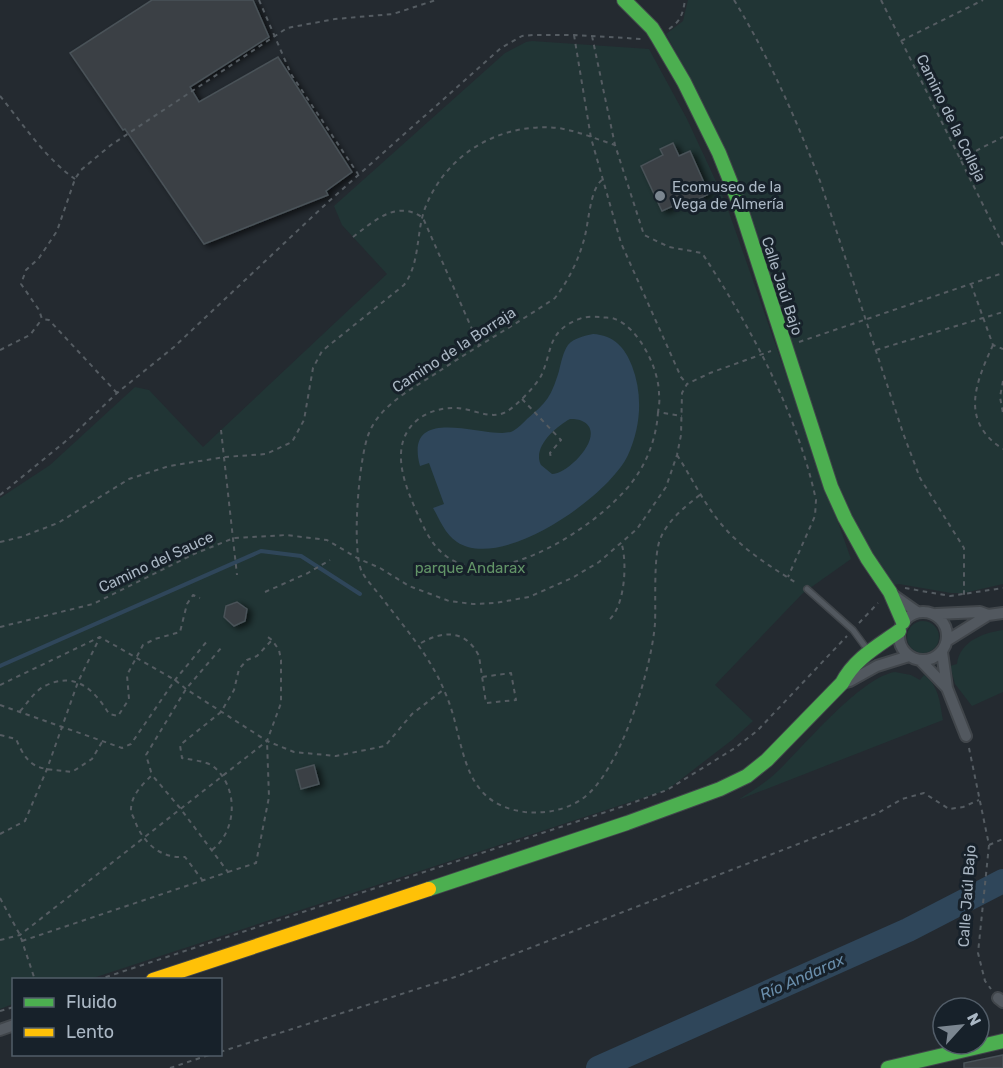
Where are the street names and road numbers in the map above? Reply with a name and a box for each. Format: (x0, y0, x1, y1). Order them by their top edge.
street label: Camino de la Colleja (912, 51, 990, 185)
street label: Calle Jaúl Bajo (758, 234, 806, 338)
street label: Camino de la Borraja (389, 303, 519, 397)
street label: Camino del Sauce (96, 528, 216, 596)
street label: Calle Jaúl Bajo (954, 844, 980, 948)

